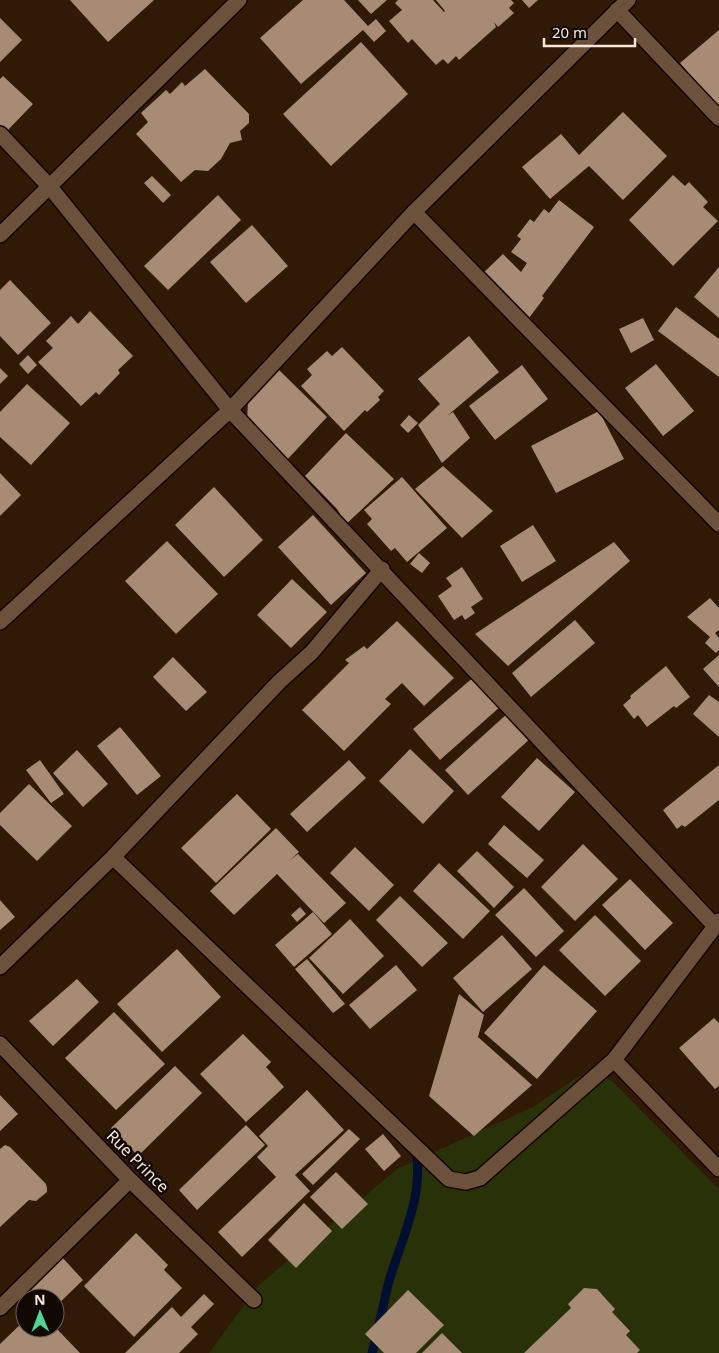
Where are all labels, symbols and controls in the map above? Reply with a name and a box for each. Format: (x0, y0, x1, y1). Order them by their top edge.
scale bar (544, 15, 635, 47)
text: 20 m (552, 22, 587, 42)
street label: Rue Prince (102, 1125, 174, 1197)
north arrow (15, 1288, 65, 1338)
text: N (34, 1290, 46, 1309)

